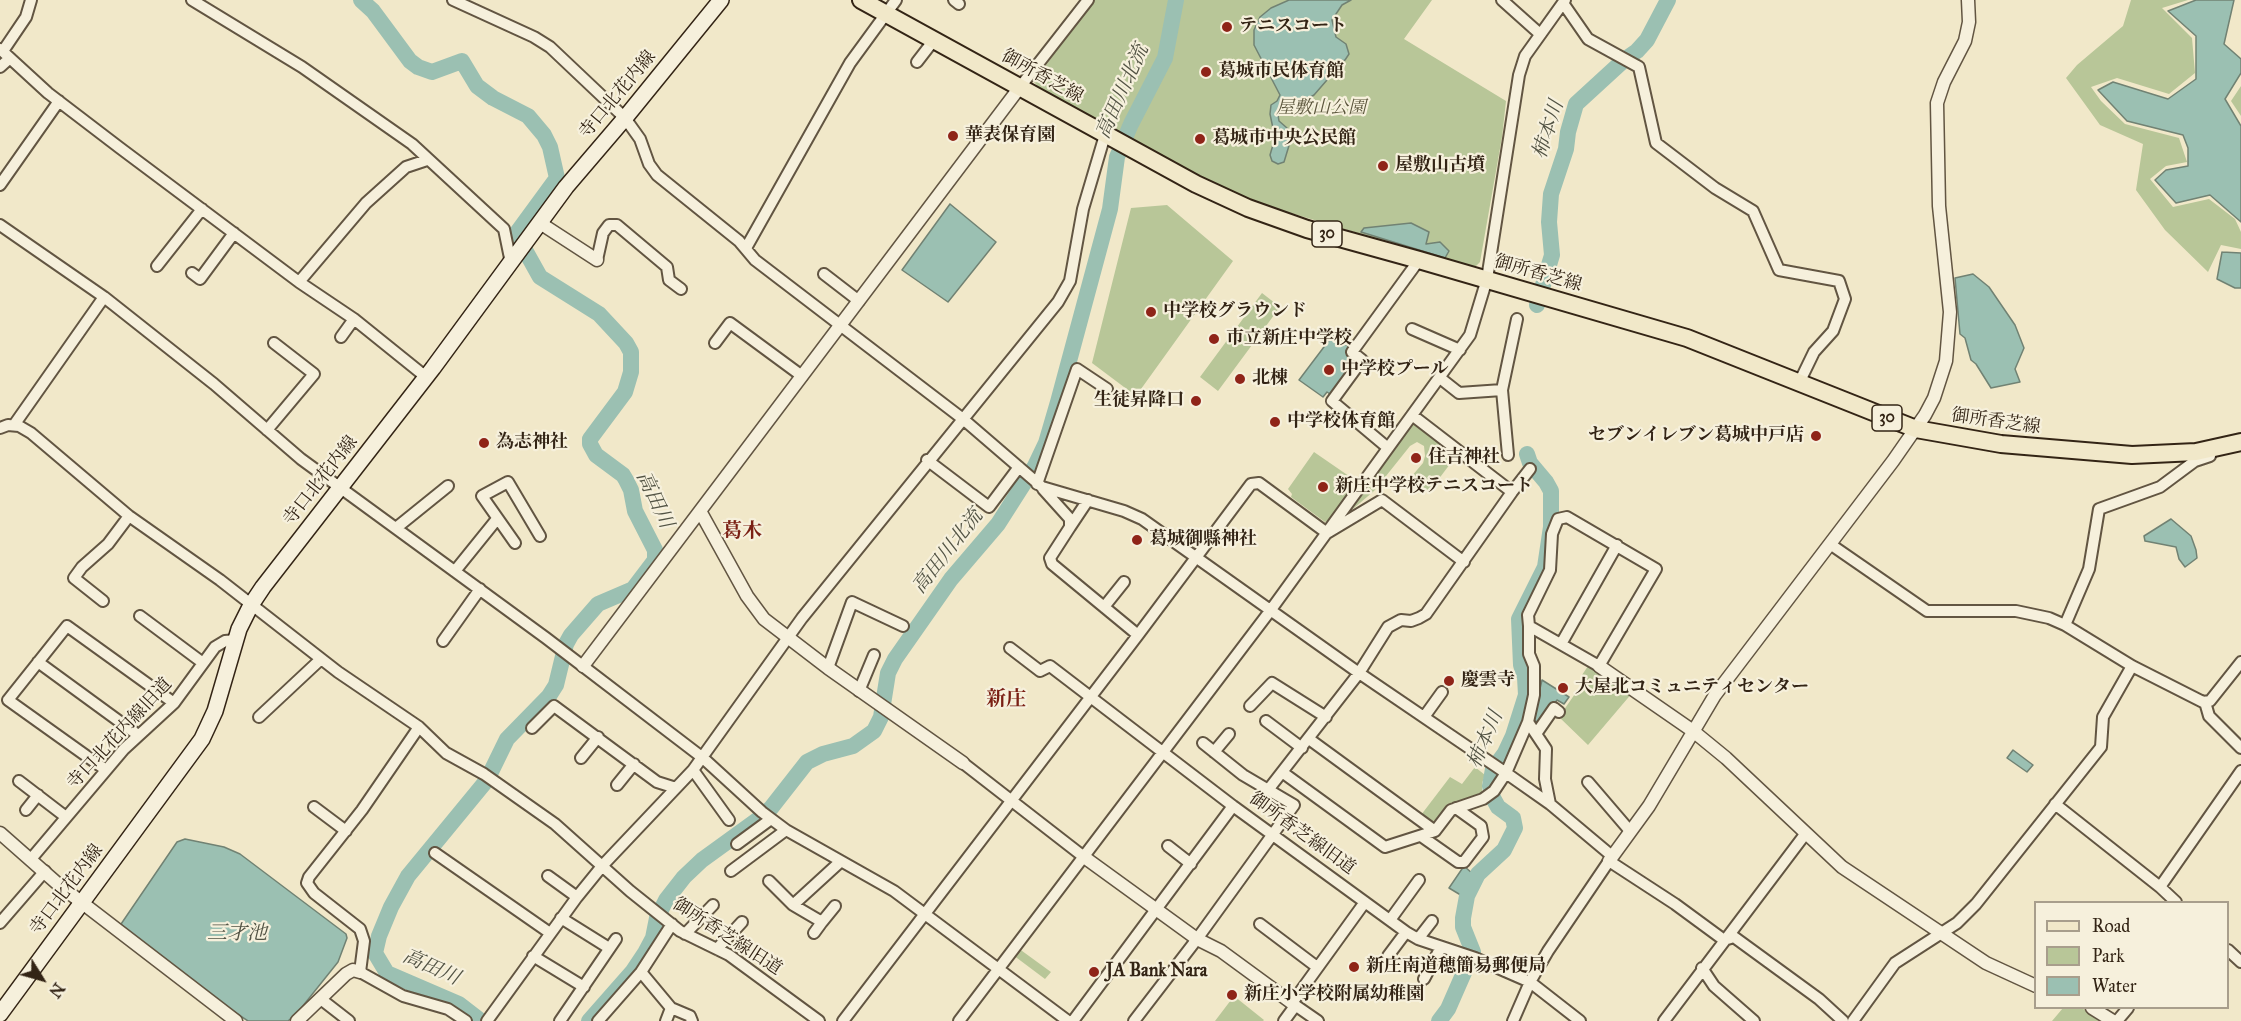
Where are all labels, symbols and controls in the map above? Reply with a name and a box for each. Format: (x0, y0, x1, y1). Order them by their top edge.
place label: テニスコート (1239, 16, 1347, 38)
marker: テニスコート (1220, 20, 1234, 34)
water label: 高田川北流 (1092, 41, 1154, 143)
street label: 御所香芝線 (997, 46, 1087, 108)
street label: 寺口北花内線 (575, 47, 661, 143)
place label: 葛城市民体育館 (1218, 61, 1344, 83)
marker: 葛城市民体育館 (1199, 65, 1213, 79)
park label: 屋敷山公園 (1276, 98, 1366, 120)
water label: 柿本川 (1528, 98, 1570, 162)
place label: 華表保育園 (965, 125, 1055, 147)
place label: 葛城市中央公民館 (1212, 128, 1356, 150)
marker: 華表保育園 (946, 129, 960, 143)
marker: 葛城市中央公民館 (1193, 132, 1207, 146)
place label: 屋敷山古墳 (1395, 155, 1485, 177)
marker: 屋敷山古墳 (1376, 159, 1390, 173)
road number: 30 (1312, 221, 1342, 247)
street label: 御所香芝線 (1492, 251, 1584, 297)
place label: 中学校グラウンド (1163, 301, 1307, 323)
marker: 中学校グラウンド (1144, 305, 1158, 319)
place label: 市立新庄中学校 (1226, 328, 1352, 350)
marker: 市立新庄中学校 (1207, 332, 1221, 346)
place label: 中学校プール (1341, 359, 1448, 381)
marker: 中学校プール (1322, 363, 1336, 377)
place label: 北棟 (1252, 368, 1288, 390)
marker: 北棟 (1233, 372, 1247, 386)
place label: 生徒昇降口 (1094, 390, 1184, 412)
marker: 生徒昇降口 (1189, 394, 1203, 408)
road number: 30 (1872, 405, 1902, 431)
street label: 御所香芝線 (1950, 405, 2042, 439)
place label: 中学校体育館 (1287, 411, 1395, 433)
marker: 中学校体育館 (1268, 415, 1282, 429)
place label: セブンイレブン葛城中戸店 (1588, 425, 1804, 447)
marker: セブンイレブン葛城中戸店 (1809, 429, 1823, 443)
street label: 寺口北花内線 (279, 432, 363, 530)
place label: 為志神社 (496, 432, 568, 454)
marker: 為志神社 (477, 436, 491, 450)
place label: 住吉神社 (1428, 447, 1500, 469)
marker: 住吉神社 (1409, 451, 1423, 465)
water label: 高田川 (630, 468, 678, 532)
place label: 新庄中学校テニスコート (1335, 476, 1533, 498)
marker: 新庄中学校テニスコート (1316, 480, 1330, 494)
water label: 高田川北流 (908, 505, 988, 599)
district label: 葛木 (722, 520, 762, 544)
place label: 葛城御縣神社 (1149, 529, 1257, 551)
marker: 葛城御縣神社 (1130, 533, 1144, 547)
place label: 慶雲寺 (1461, 670, 1515, 692)
street label: 寺口北花内線旧道 (63, 674, 177, 794)
marker: 慶雲寺 (1442, 674, 1456, 688)
place label: 大屋北コミュニティセンター (1575, 677, 1809, 699)
marker: 大屋北コミュニティセンター (1556, 681, 1570, 695)
district label: 新庄 (986, 688, 1026, 712)
water label: 柿本川 (1463, 708, 1509, 772)
street label: 御所香芝線旧道 (1245, 788, 1359, 880)
street label: 寺口北花内線 (26, 840, 108, 940)
street label: 御所香芝線旧道 (668, 894, 786, 980)
legend (2034, 901, 2229, 1009)
text: Road (2092, 915, 2130, 937)
water label: 三才池 (207, 922, 267, 946)
water label: 高田川 (399, 945, 463, 991)
text: Park (2092, 945, 2125, 967)
north arrow (12, 949, 72, 1009)
place label: 新庄南道穂簡易郵便局 (1366, 956, 1546, 978)
marker: 新庄南道穂簡易郵便局 (1347, 960, 1361, 974)
place label: JA Bank Nara (1106, 961, 1207, 983)
marker: JA Bank Nara (1087, 965, 1101, 979)
text: Water (2092, 975, 2136, 997)
text: N (45, 979, 68, 1001)
place label: 新庄小学校附属幼稚園 (1244, 984, 1424, 1006)
marker: 新庄小学校附属幼稚園 (1225, 988, 1239, 1002)

